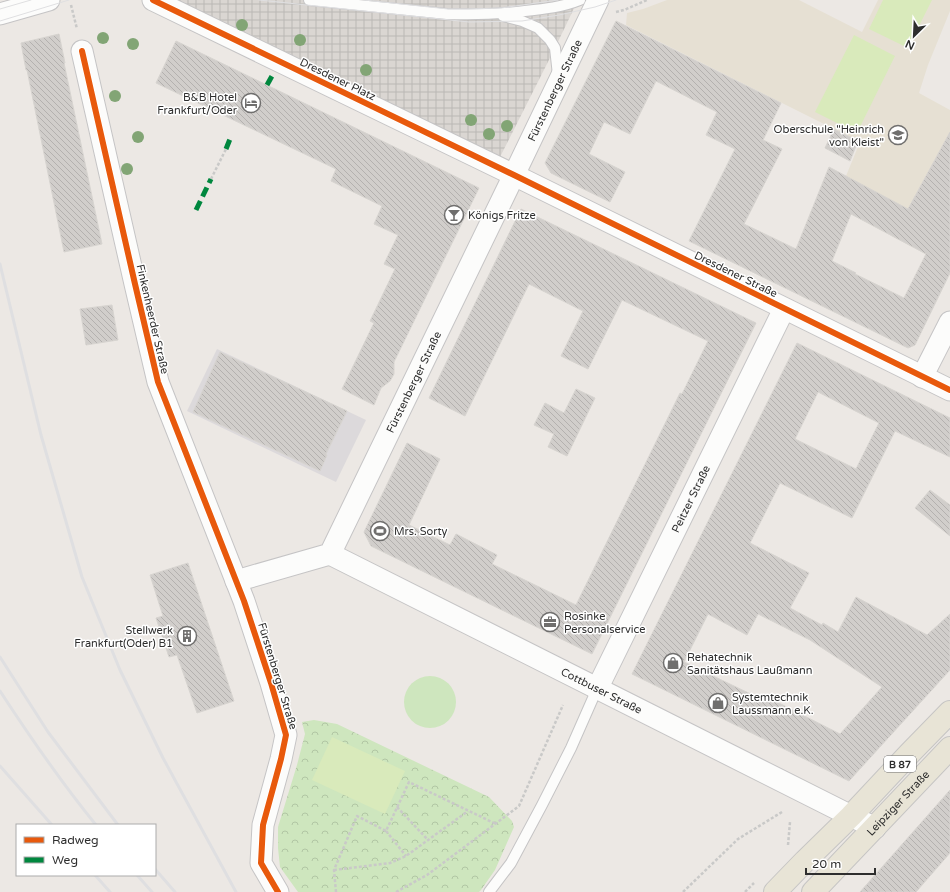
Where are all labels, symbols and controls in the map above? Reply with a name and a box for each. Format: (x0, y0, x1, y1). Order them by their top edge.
north arrow (894, 16, 934, 56)
text: N (903, 37, 917, 52)
street label: Fürstenberger Straße (525, 38, 585, 143)
street label: Dresdener Platz (298, 55, 378, 104)
place label: B&B Hotel Frankfurt/Oder (157, 91, 238, 117)
hotel icon: B&B Hotel Frankfurt/Oder (240, 92, 262, 114)
place label: Oberschule "Heinrich von Kleist" (774, 123, 884, 149)
school or university icon: Oberschule "Heinrich von Kleist" (887, 124, 909, 146)
bar icon: Königs Fritze (443, 204, 465, 226)
place label: Königs Fritze (468, 209, 536, 222)
street label: Dresdener Straße (692, 249, 779, 300)
street label: Finkenheerder Straße (134, 263, 171, 375)
street label: Fürstenberger Straße (384, 329, 444, 435)
street label: Peitzer Straße (669, 463, 713, 535)
sports icon: Mrs. Sorty (369, 520, 391, 542)
place label: Mrs. Sorty (394, 525, 448, 538)
place label: Rosinke Personalservice (564, 610, 646, 636)
office icon: Rosinke Personalservice (539, 611, 561, 633)
street label: Fürstenberger Straße (255, 621, 300, 731)
place label: Stellwerk Frankfurt(Oder) B1 (74, 624, 173, 650)
building icon: Stellwerk Frankfurt(Oder) B1 (176, 625, 198, 647)
place label: Rehatechnik Sanitätshaus Laußmann (687, 651, 812, 677)
shop icon: Rehatechnik Sanitätshaus Laußmann (662, 652, 684, 674)
street label: Cottbuser Straße (559, 665, 644, 717)
place label: Systemtechnik Laussmann e.K. (732, 691, 814, 717)
shop icon: Systemtechnik Laussmann e.K. (707, 692, 729, 714)
road number: B 87 (884, 756, 916, 772)
street label: Leipziger Straße (864, 768, 932, 838)
legend (16, 824, 156, 876)
text: Radweg (52, 833, 99, 847)
scale bar (806, 850, 875, 876)
text: Weg (52, 853, 78, 867)
text: 20 m (812, 857, 841, 871)

